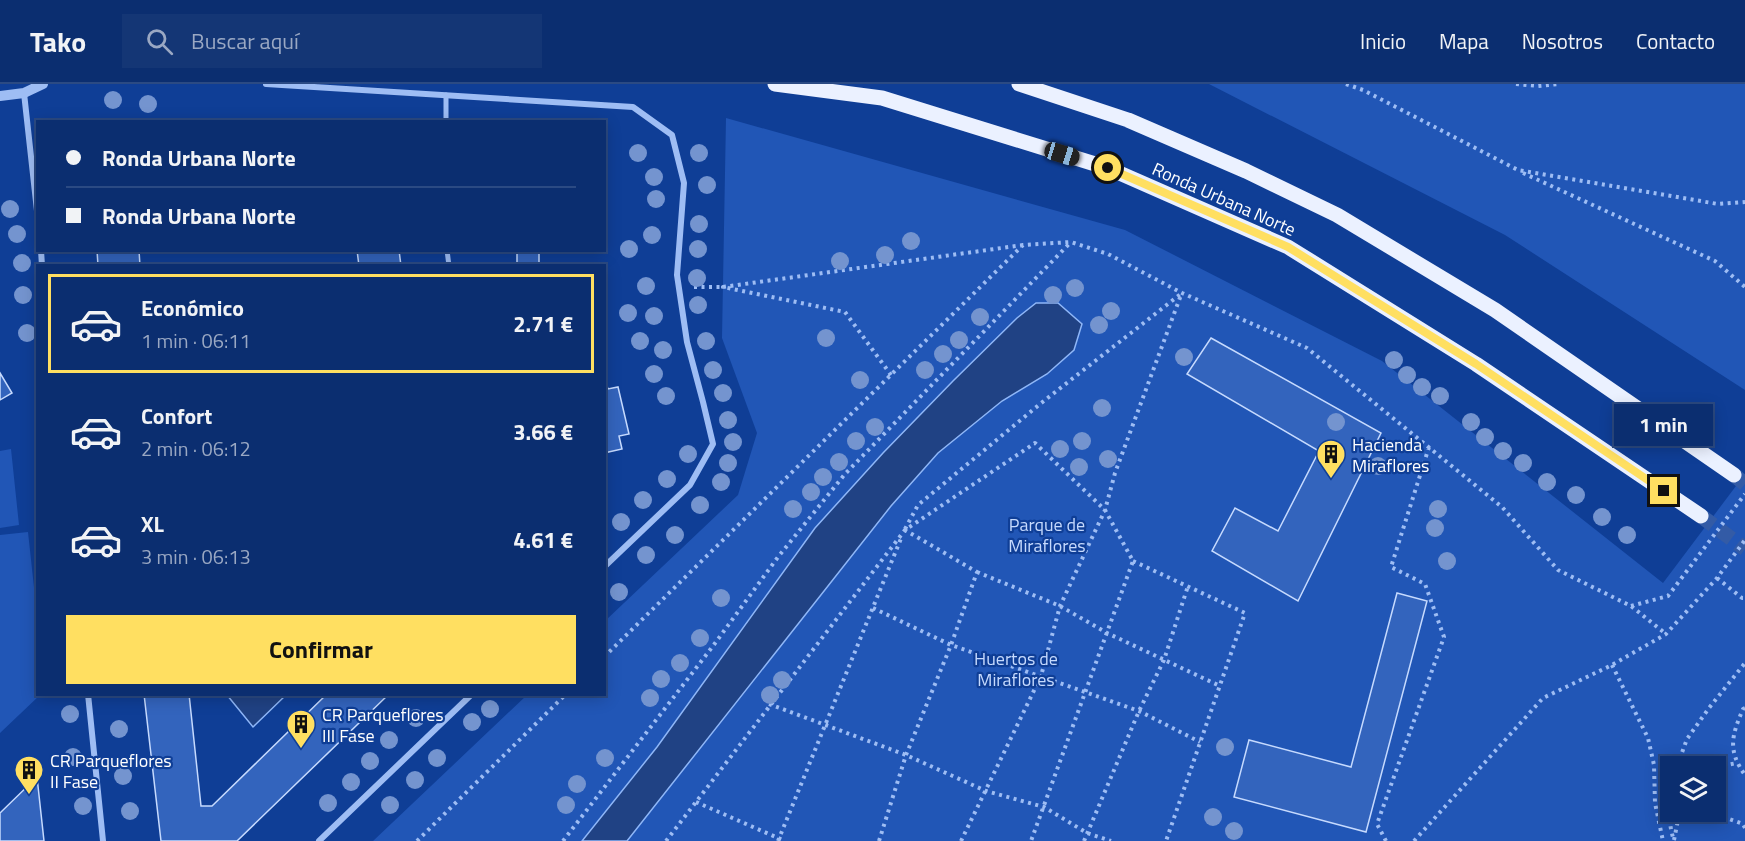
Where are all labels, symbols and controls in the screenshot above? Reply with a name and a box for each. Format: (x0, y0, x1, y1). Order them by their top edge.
search box (122, 14, 542, 68)
text: Tako (30, 20, 86, 63)
text: Buscar aquí (191, 24, 299, 58)
icon: search (143, 25, 176, 58)
text: Inicio (1360, 25, 1406, 57)
text: Mapa (1439, 25, 1489, 57)
text: Nosotros (1522, 25, 1603, 57)
text: Contacto (1636, 25, 1715, 57)
car (1042, 140, 1082, 168)
text: Ronda Urbana Norte (102, 141, 296, 175)
route start (1094, 154, 1121, 181)
street label: Ronda Urbana Norte (1148, 155, 1300, 243)
text: Ronda Urbana Norte (102, 199, 296, 233)
text: Económico (141, 291, 244, 325)
icon: car (69, 297, 123, 351)
text: 2.71 € (513, 307, 573, 341)
text: 1 min · 06:11 (141, 325, 251, 356)
text: Confort (141, 399, 212, 433)
callout: 1 min (1614, 404, 1714, 446)
icon: car (69, 405, 123, 459)
text: 1 min (1639, 409, 1688, 440)
text: 3.66 € (513, 415, 573, 449)
place label: Hacienda Miraflores (1352, 431, 1429, 479)
text: 2 min · 06:12 (141, 433, 251, 464)
building icon: Hacienda Miraflores (1315, 438, 1347, 480)
route end (1650, 477, 1677, 504)
text: XL (141, 507, 164, 541)
park label: Parque de Miraflores (1008, 511, 1086, 559)
icon: car (69, 513, 123, 567)
text: 4.61 € (513, 523, 573, 557)
text: 3 min · 06:13 (141, 541, 251, 572)
button: Confirmar (66, 615, 576, 684)
park label: Huertos de Miraflores (974, 645, 1058, 693)
place label: CR Parqueflores III Fase (322, 701, 444, 749)
building icon: CR Parqueflores III Fase (285, 708, 317, 750)
place label: CR Parqueflores II Fase (50, 747, 172, 795)
building icon: CR Parqueflores II Fase (13, 754, 45, 796)
map controls (1660, 756, 1726, 822)
button: layers (1660, 756, 1726, 822)

